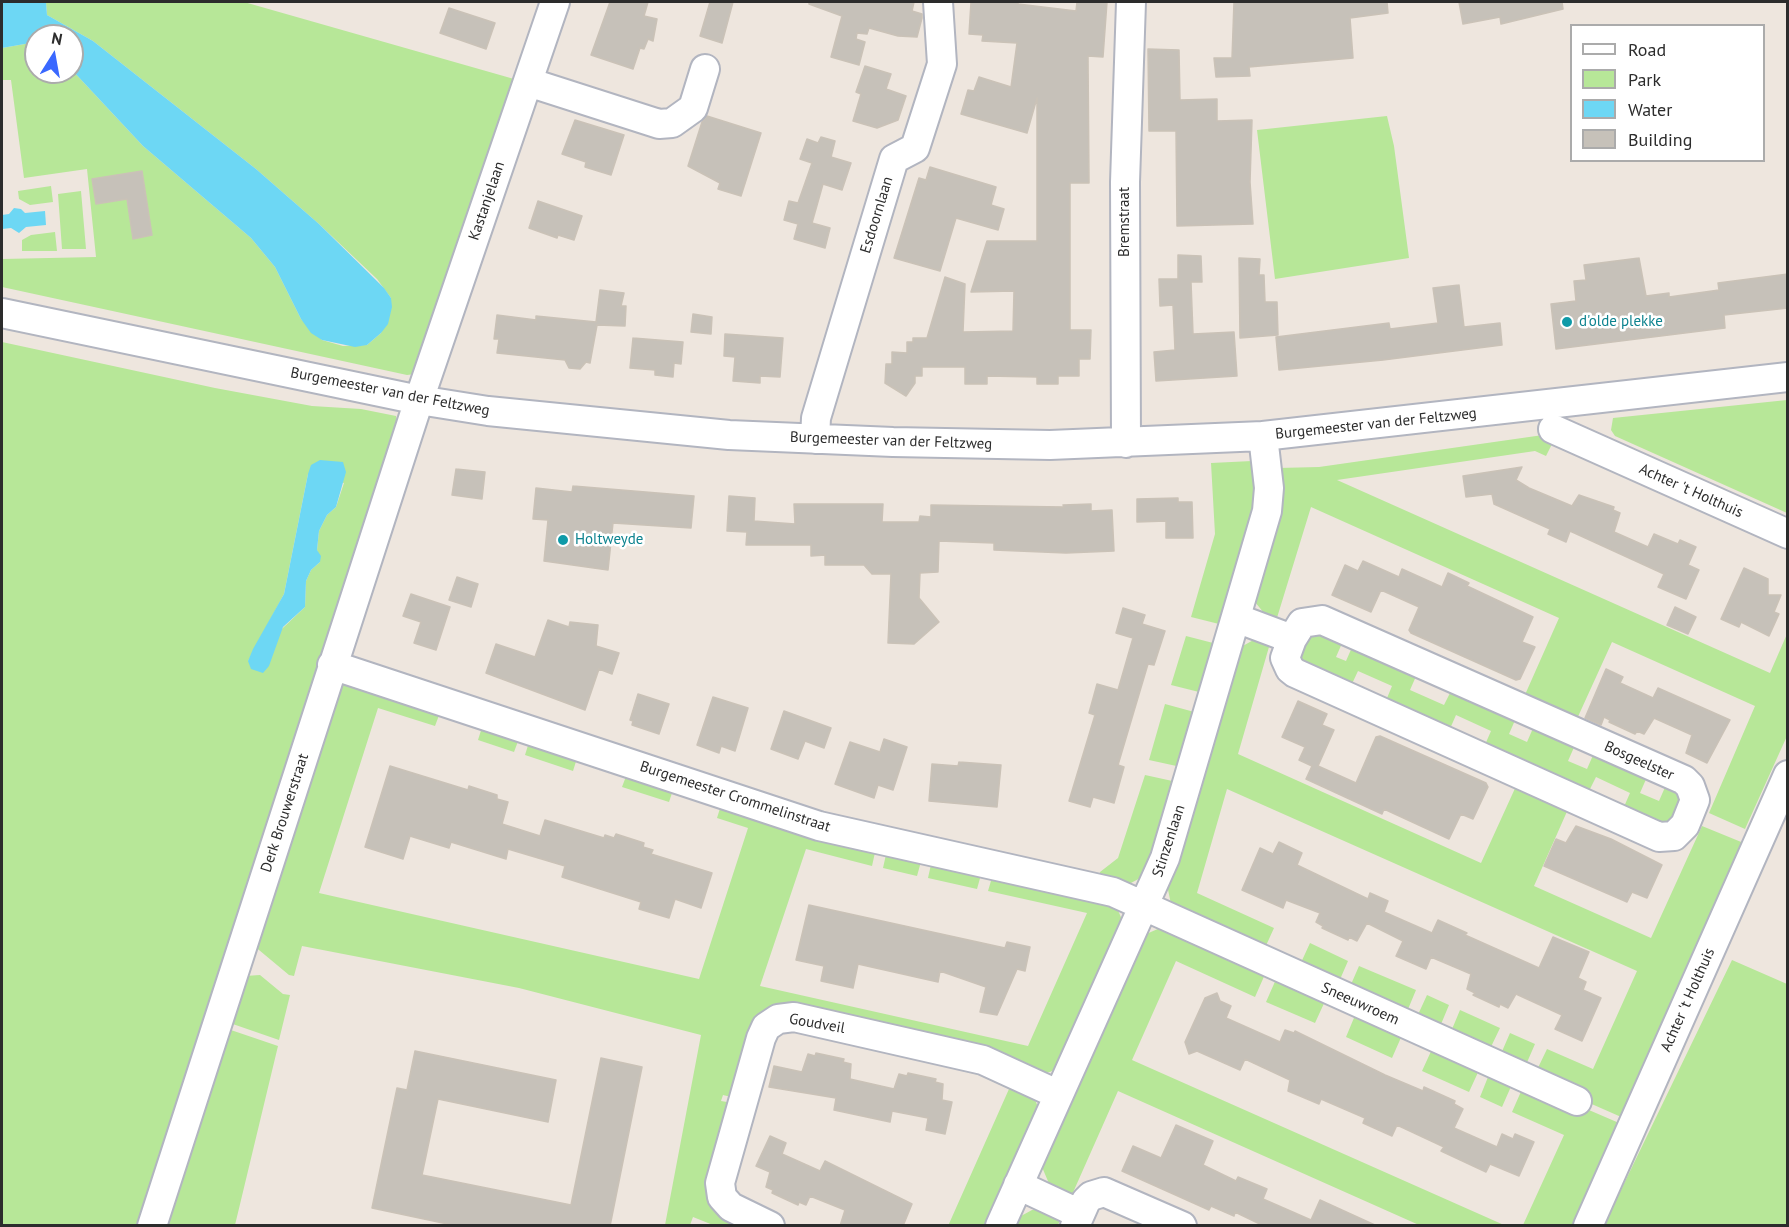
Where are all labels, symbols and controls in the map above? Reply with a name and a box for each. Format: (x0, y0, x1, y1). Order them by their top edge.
north arrow (24, 24, 84, 84)
legend (1570, 24, 1765, 162)
text: N (50, 27, 64, 49)
text: Road (1628, 38, 1666, 61)
text: Park (1628, 68, 1661, 91)
text: Water (1628, 98, 1672, 121)
text: Building (1628, 128, 1692, 151)
street label: Kastanjelaan (465, 159, 509, 243)
street label: Esdoornlaan (857, 174, 897, 256)
street label: Bremstraat (1116, 187, 1134, 257)
place label: d'olde plekke (1579, 313, 1663, 331)
marker: d'olde plekke (1560, 315, 1574, 329)
street label: Burgemeester van der Feltzweg (289, 364, 491, 420)
street label: Burgemeester van der Feltzweg (1274, 404, 1478, 444)
street label: Burgemeester van der Feltzweg (790, 428, 992, 454)
street label: Achter 't Holthuis (1636, 460, 1746, 522)
place label: Holtweyde (575, 531, 643, 549)
marker: Holtweyde (556, 533, 570, 547)
street label: Bosgeelster (1601, 738, 1677, 784)
street label: Derk Brouwerstraat (257, 751, 313, 875)
street label: Burgemeester Crommelinstraat (637, 758, 833, 836)
street label: Stinzenlaan (1149, 803, 1189, 879)
street label: Achter 't Holthuis (1657, 945, 1719, 1055)
street label: Sneeuwroem (1318, 979, 1402, 1029)
street label: Goudveil (788, 1010, 846, 1038)

